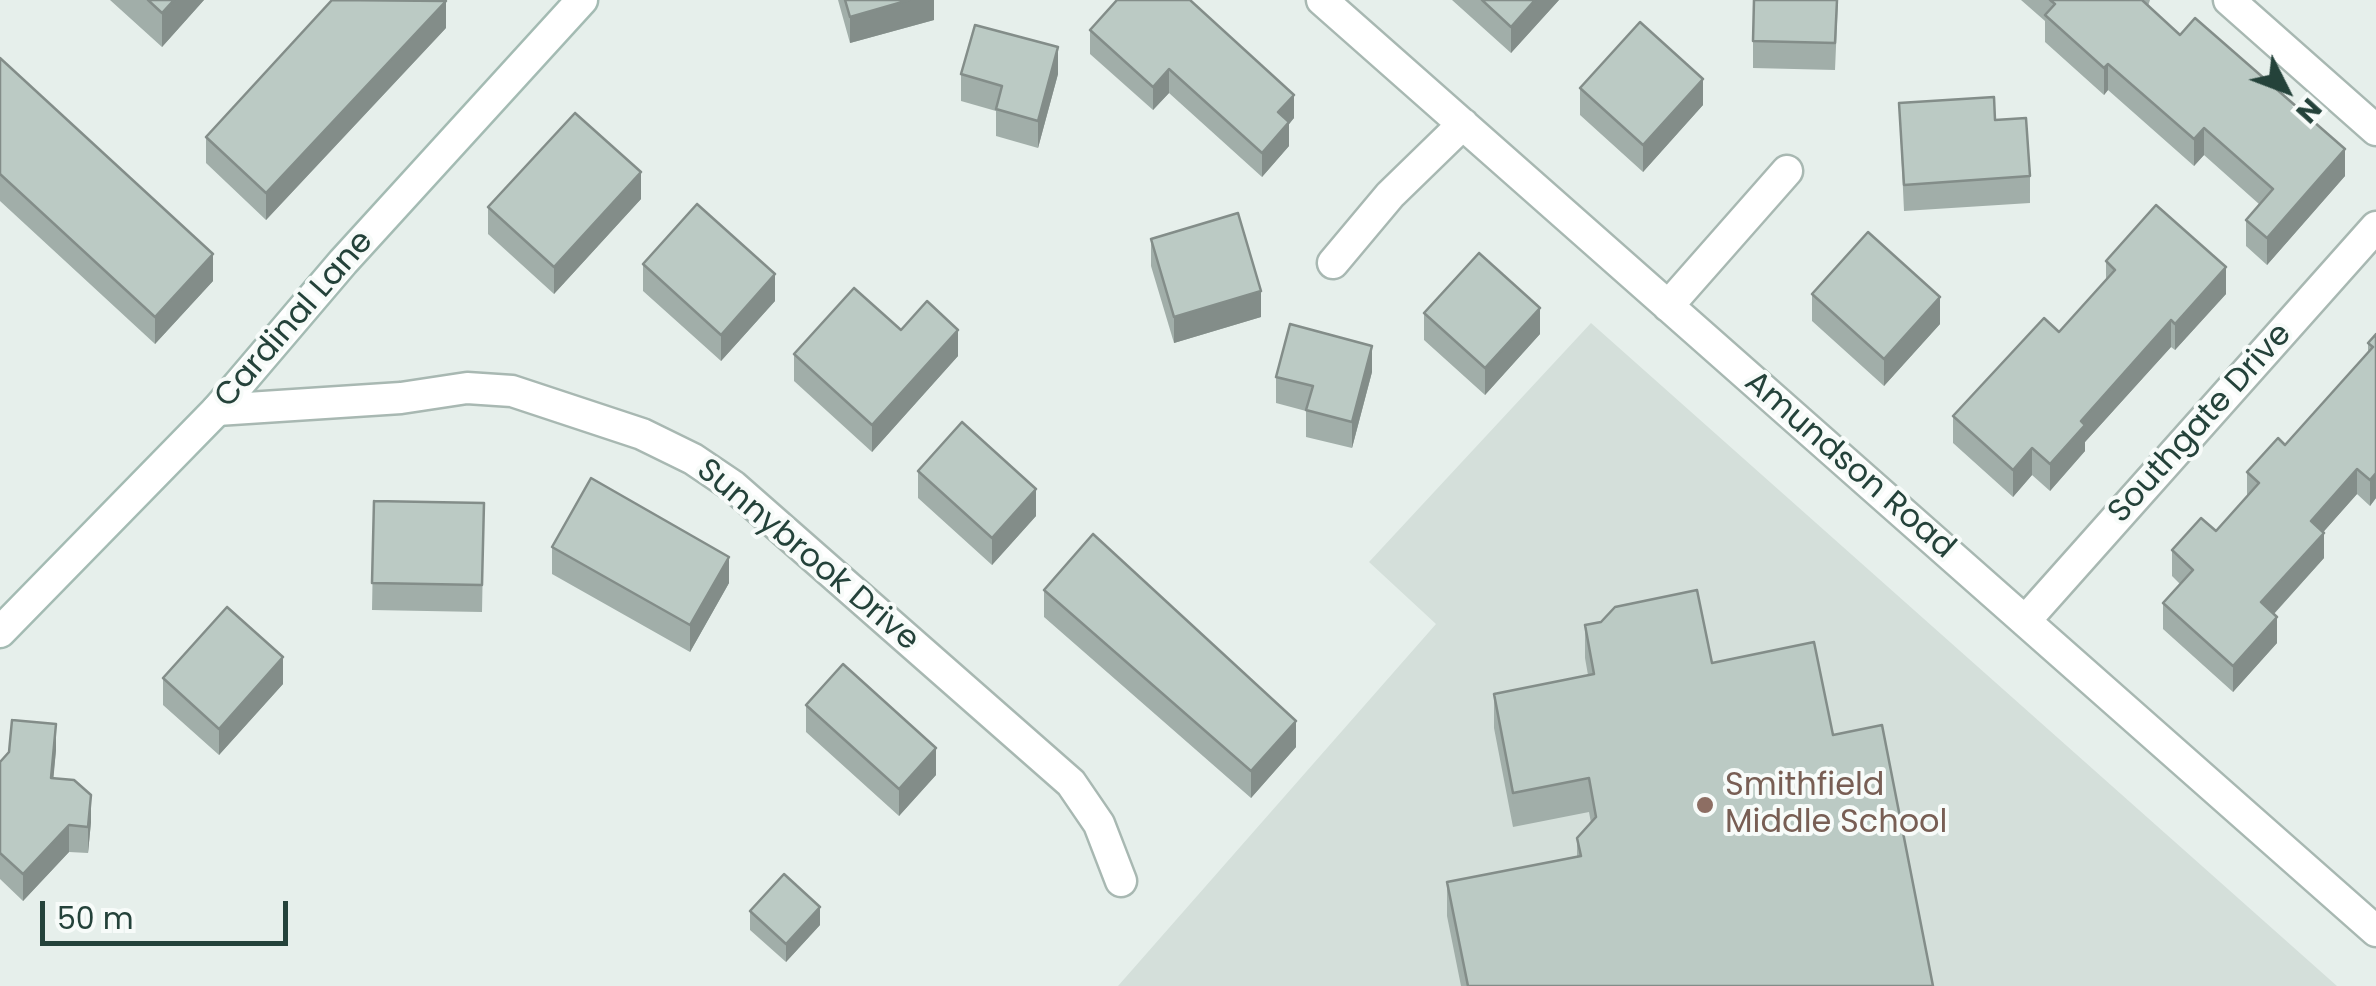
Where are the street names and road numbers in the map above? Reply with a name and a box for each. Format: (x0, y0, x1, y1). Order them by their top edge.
street label: Cardinal Lane (208, 224, 382, 416)
street label: Southgate Drive (2101, 316, 2301, 532)
street label: Amundson Road (1736, 364, 1962, 568)
street label: Sunnybrook Drive (688, 452, 926, 660)

